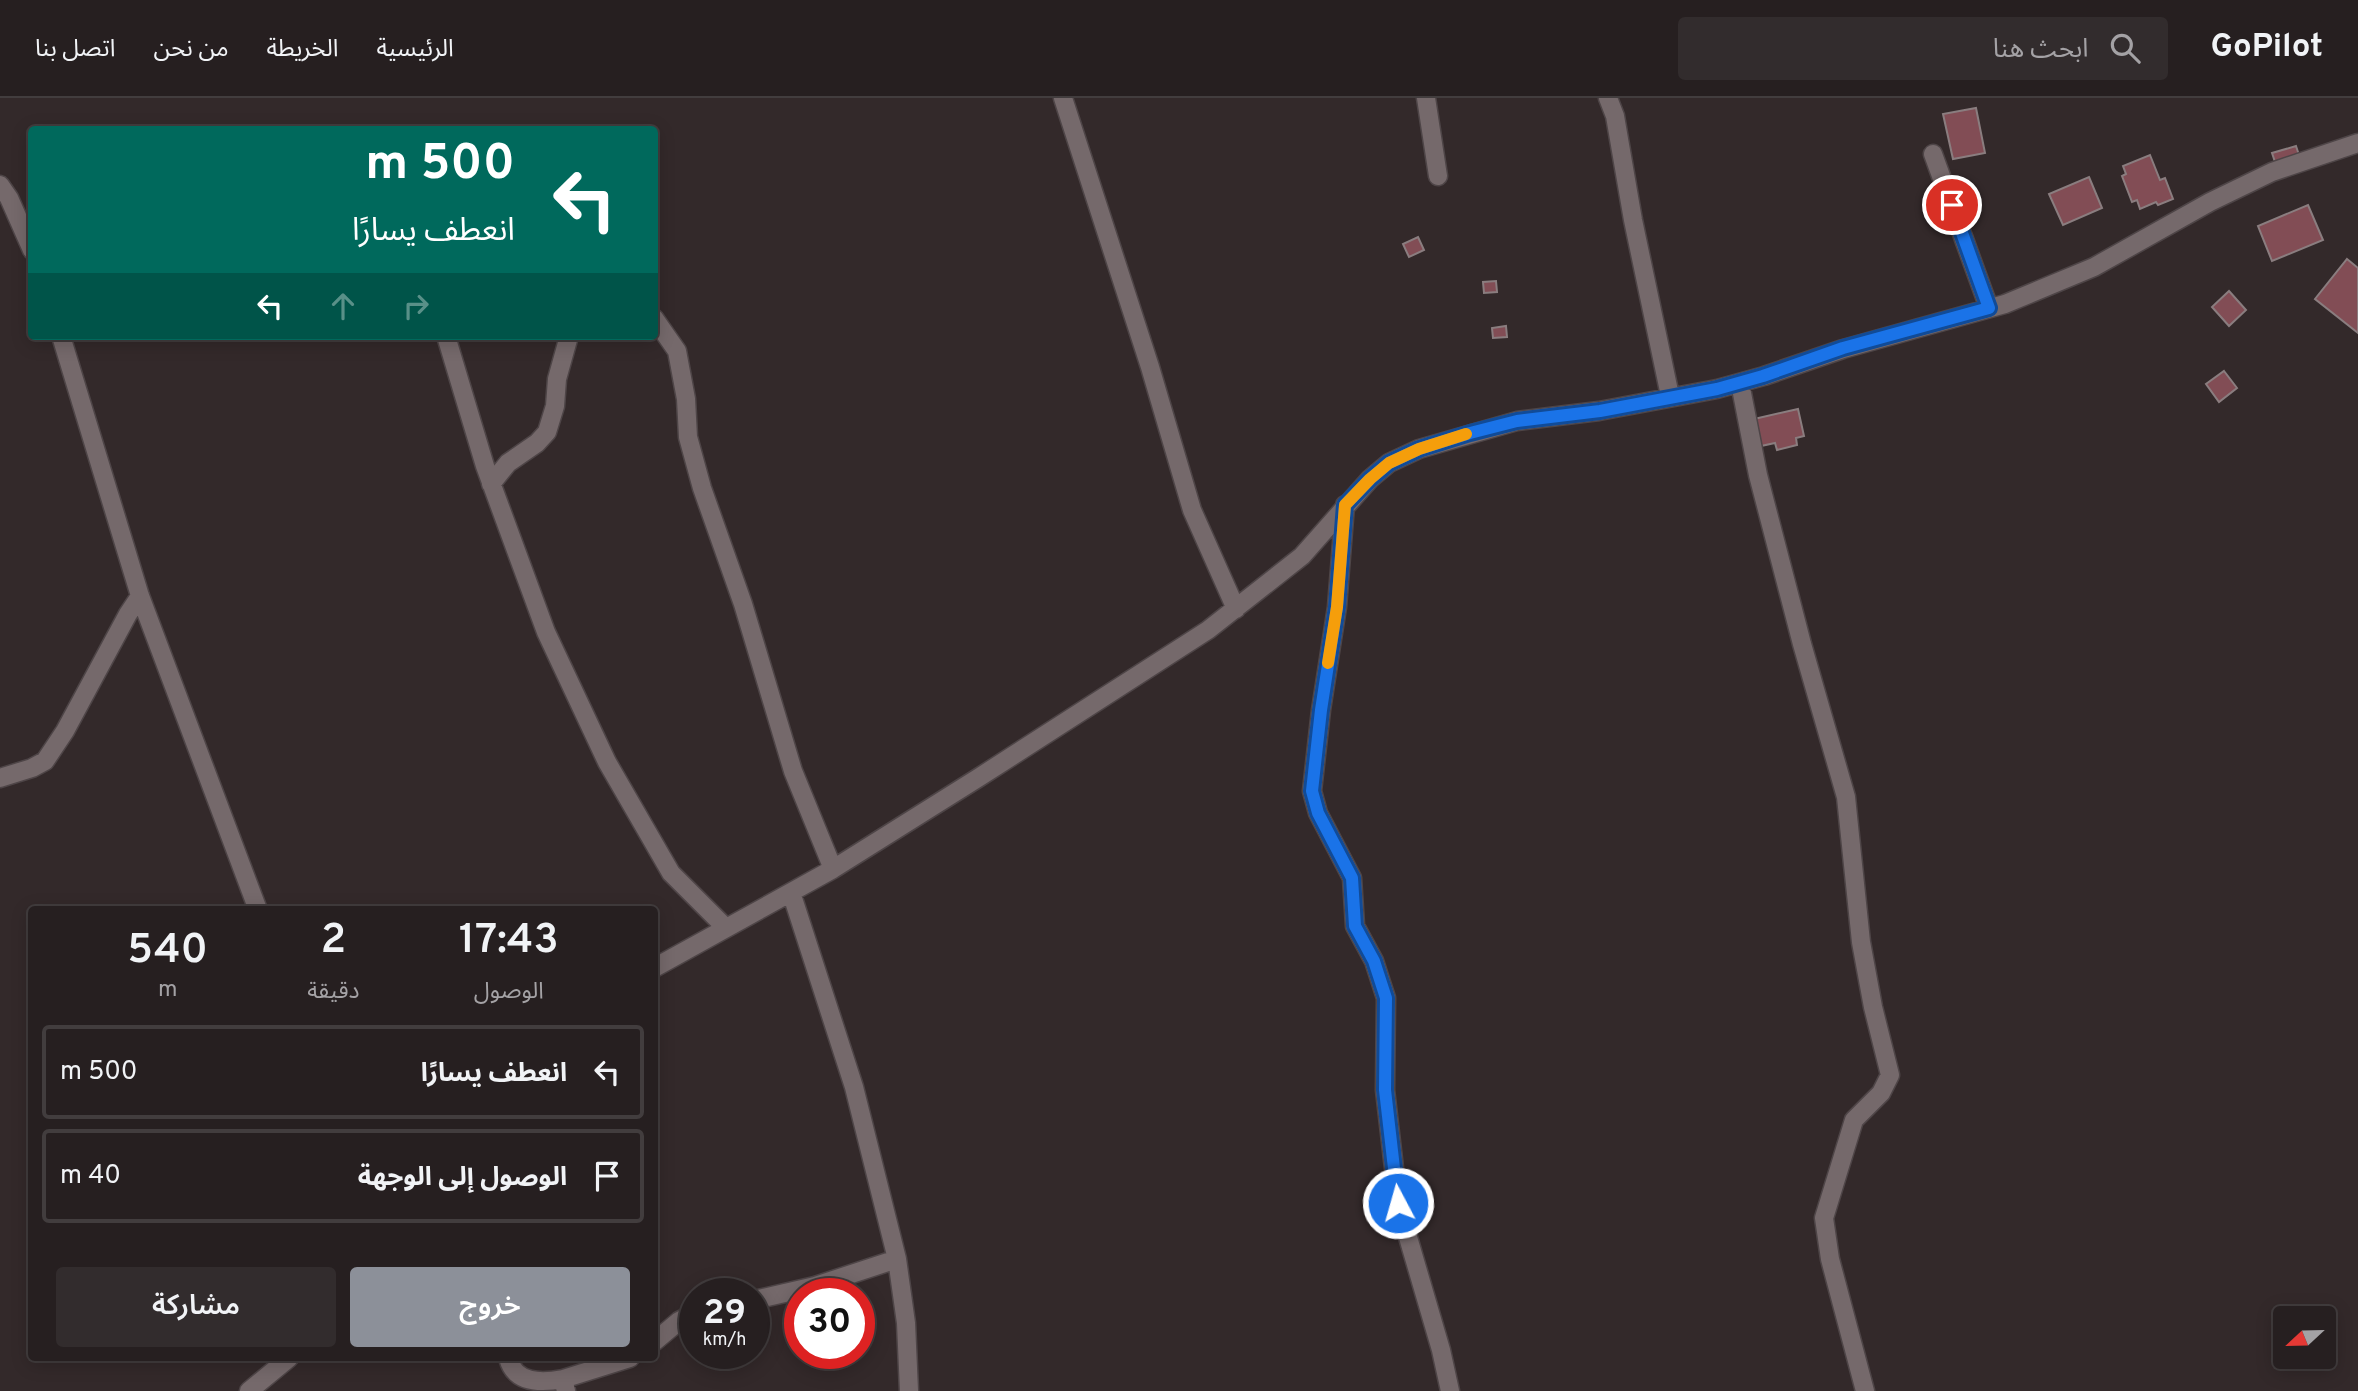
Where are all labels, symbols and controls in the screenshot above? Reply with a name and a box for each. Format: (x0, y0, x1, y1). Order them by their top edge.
search box (1678, 17, 2168, 80)
text: GoPilot (2210, 27, 2323, 69)
icon: search (2106, 29, 2144, 67)
text: ابحث هنا (1993, 34, 2088, 67)
text: اتصل بنا (35, 35, 116, 65)
text: من نحن (154, 35, 229, 65)
text: الخريطة (267, 35, 338, 65)
text: الرئيسية (376, 35, 454, 65)
text: 500 m (365, 135, 515, 197)
icon: left (539, 154, 630, 245)
pin (1922, 175, 1982, 235)
icon: arrive (1933, 186, 1971, 224)
text: انعطف يسارًا (352, 212, 515, 252)
icon: left (251, 287, 289, 325)
icon: ahead (324, 287, 362, 325)
icon: right (397, 287, 435, 325)
text: 2 (321, 915, 346, 968)
text: 17:43 (459, 915, 559, 968)
text: 540 (127, 925, 208, 978)
text: m (158, 976, 177, 1005)
text: دقيقة (307, 978, 360, 1007)
text: الوصول (474, 978, 544, 1007)
icon: left (588, 1053, 626, 1091)
text: 500 m (60, 1056, 137, 1089)
text: انعطف يسارًا (421, 1058, 567, 1091)
icon: arrive (588, 1157, 626, 1195)
text: 40 m (60, 1160, 121, 1193)
text: الوصول إلى الوجهة (358, 1162, 567, 1195)
position arrow (1361, 1166, 1435, 1240)
button: مشاركة (56, 1267, 336, 1347)
button: خروج (350, 1267, 630, 1347)
speed limit sign: 30 (784, 1278, 875, 1369)
text: 29 (703, 1292, 746, 1336)
north arrow (2273, 1306, 2336, 1368)
map controls (2273, 1306, 2336, 1369)
text: km/h (703, 1329, 746, 1352)

